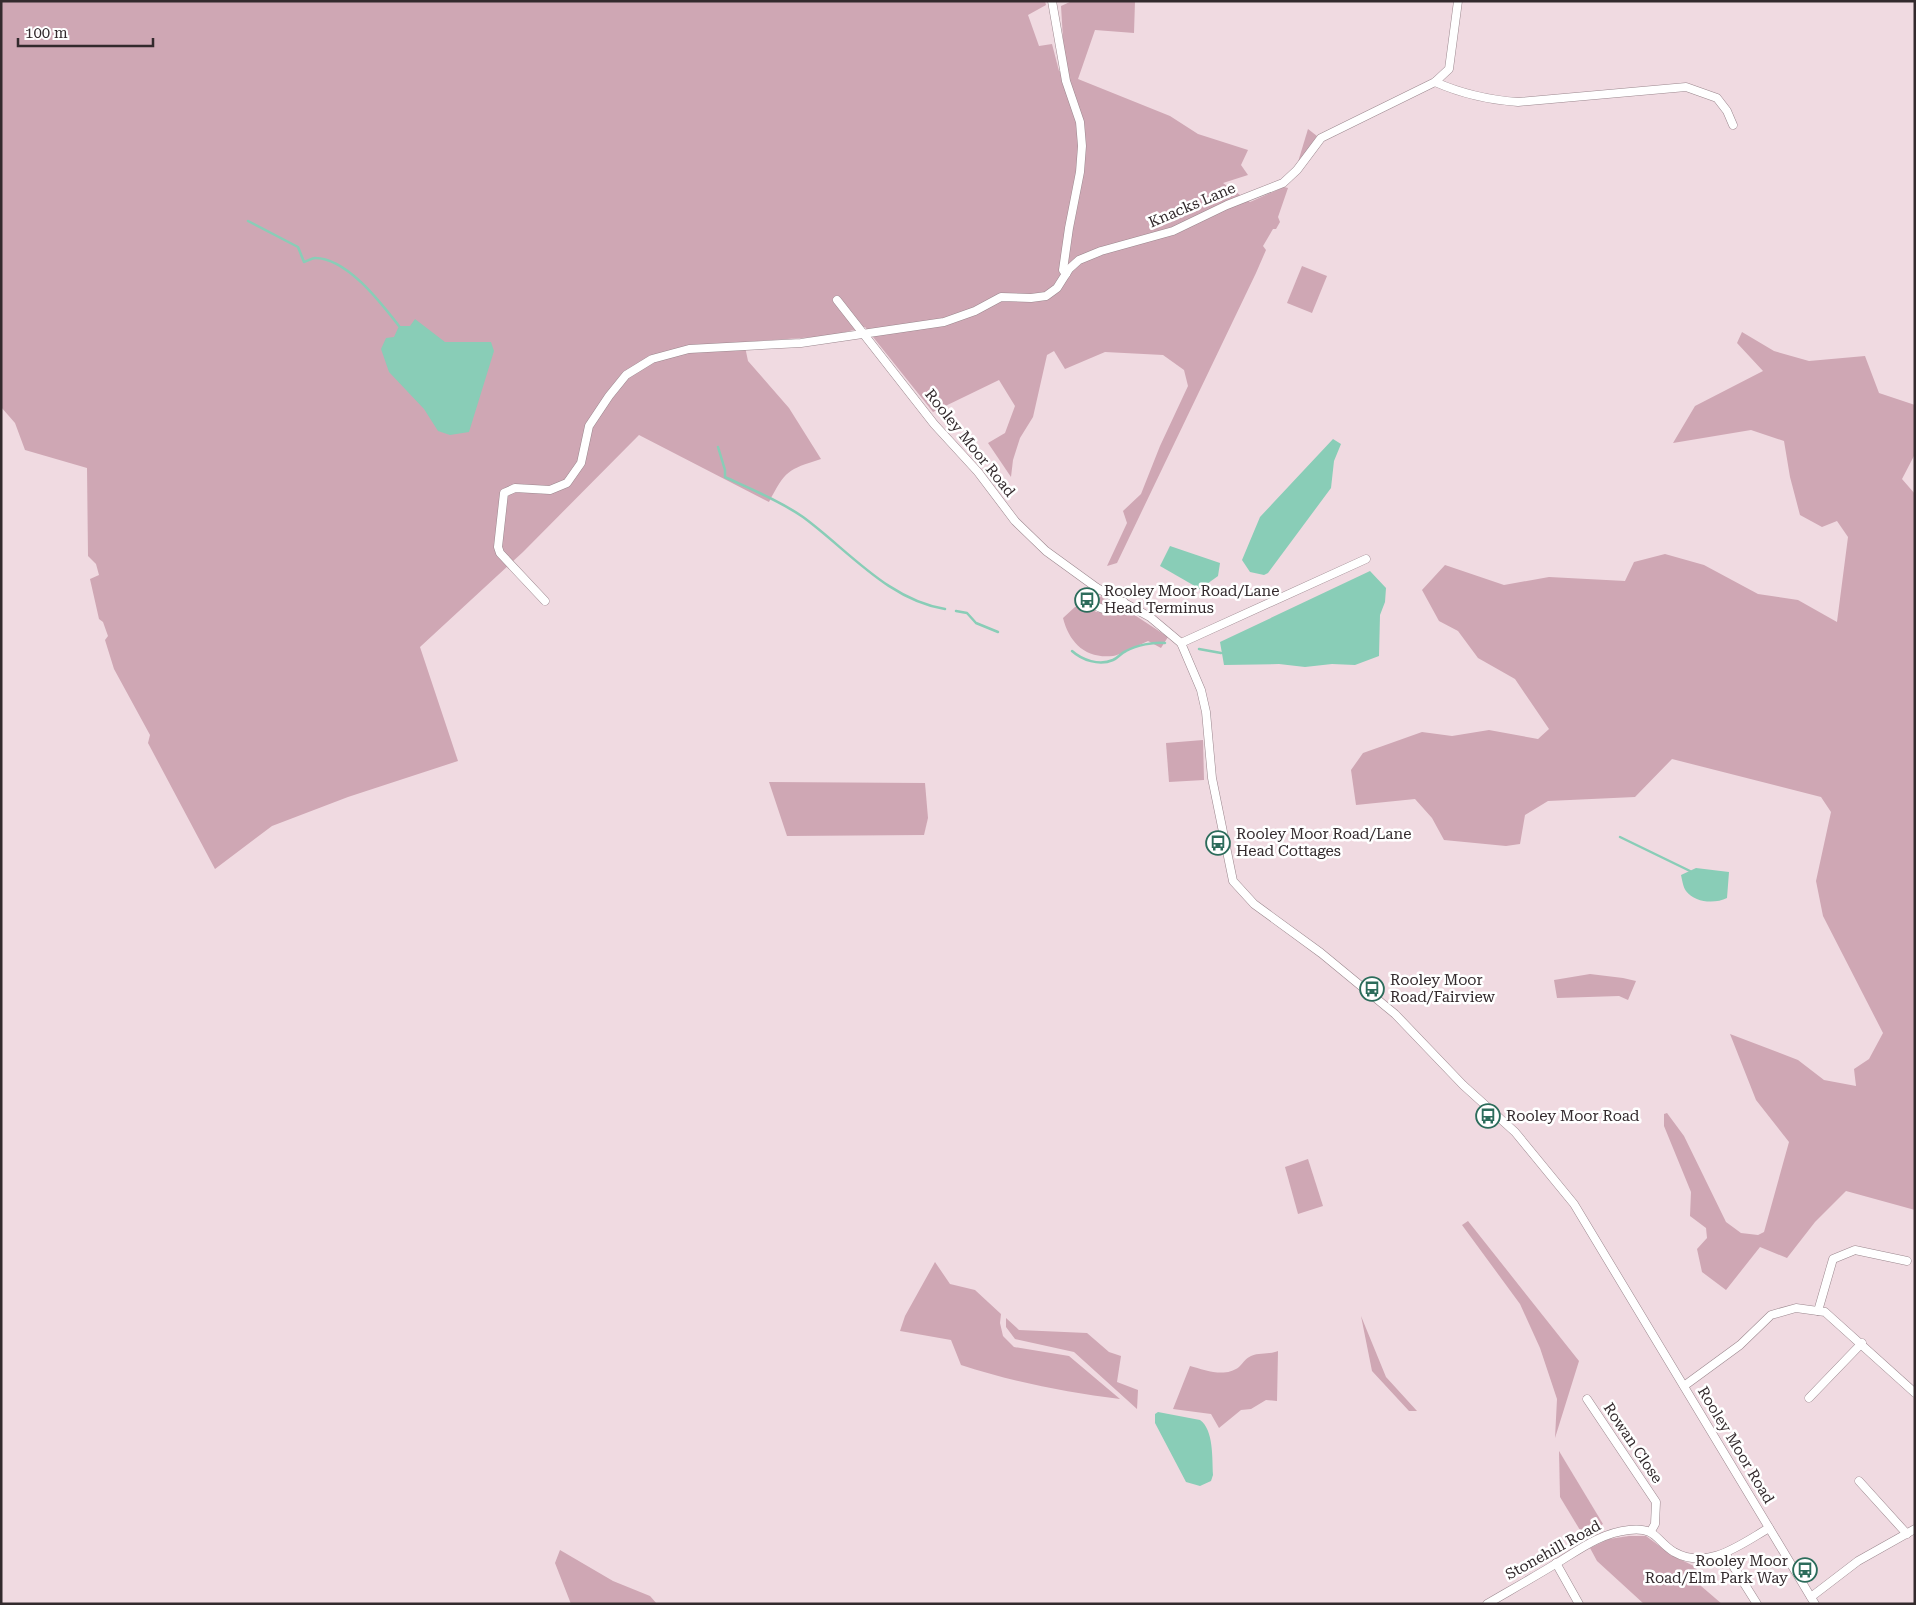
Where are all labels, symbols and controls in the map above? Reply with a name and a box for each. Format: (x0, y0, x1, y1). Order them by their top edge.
scale bar (18, 15, 152, 47)
text: 100 m (25, 24, 68, 42)
street label: Knacks Lane (1146, 179, 1238, 231)
street label: Rooley Moor Road (921, 386, 1019, 501)
place label: Rooley Moor Road/Lane Head Terminus (1104, 582, 1279, 617)
bus stop icon: Rooley Moor Road/Lane Head Terminus (1074, 587, 1100, 613)
place label: Rooley Moor Road/Lane Head Cottages (1236, 825, 1411, 860)
bus stop icon: Rooley Moor Road/Lane Head Cottages (1205, 830, 1231, 856)
place label: Rooley Moor Road/Fairview (1390, 971, 1496, 1006)
bus stop icon: Rooley Moor Road/Fairview (1359, 976, 1385, 1002)
bus stop icon: Rooley Moor Road (1475, 1103, 1501, 1129)
place label: Rooley Moor Road (1506, 1107, 1640, 1125)
street label: Rooley Moor Road (1694, 1383, 1778, 1507)
street label: Rowan Close (1600, 1400, 1666, 1486)
street label: Stonehill Road (1502, 1516, 1604, 1584)
place label: Rooley Moor Road/Elm Park Way (1645, 1552, 1788, 1587)
bus stop icon: Rooley Moor Road/Elm Park Way (1792, 1557, 1818, 1583)

